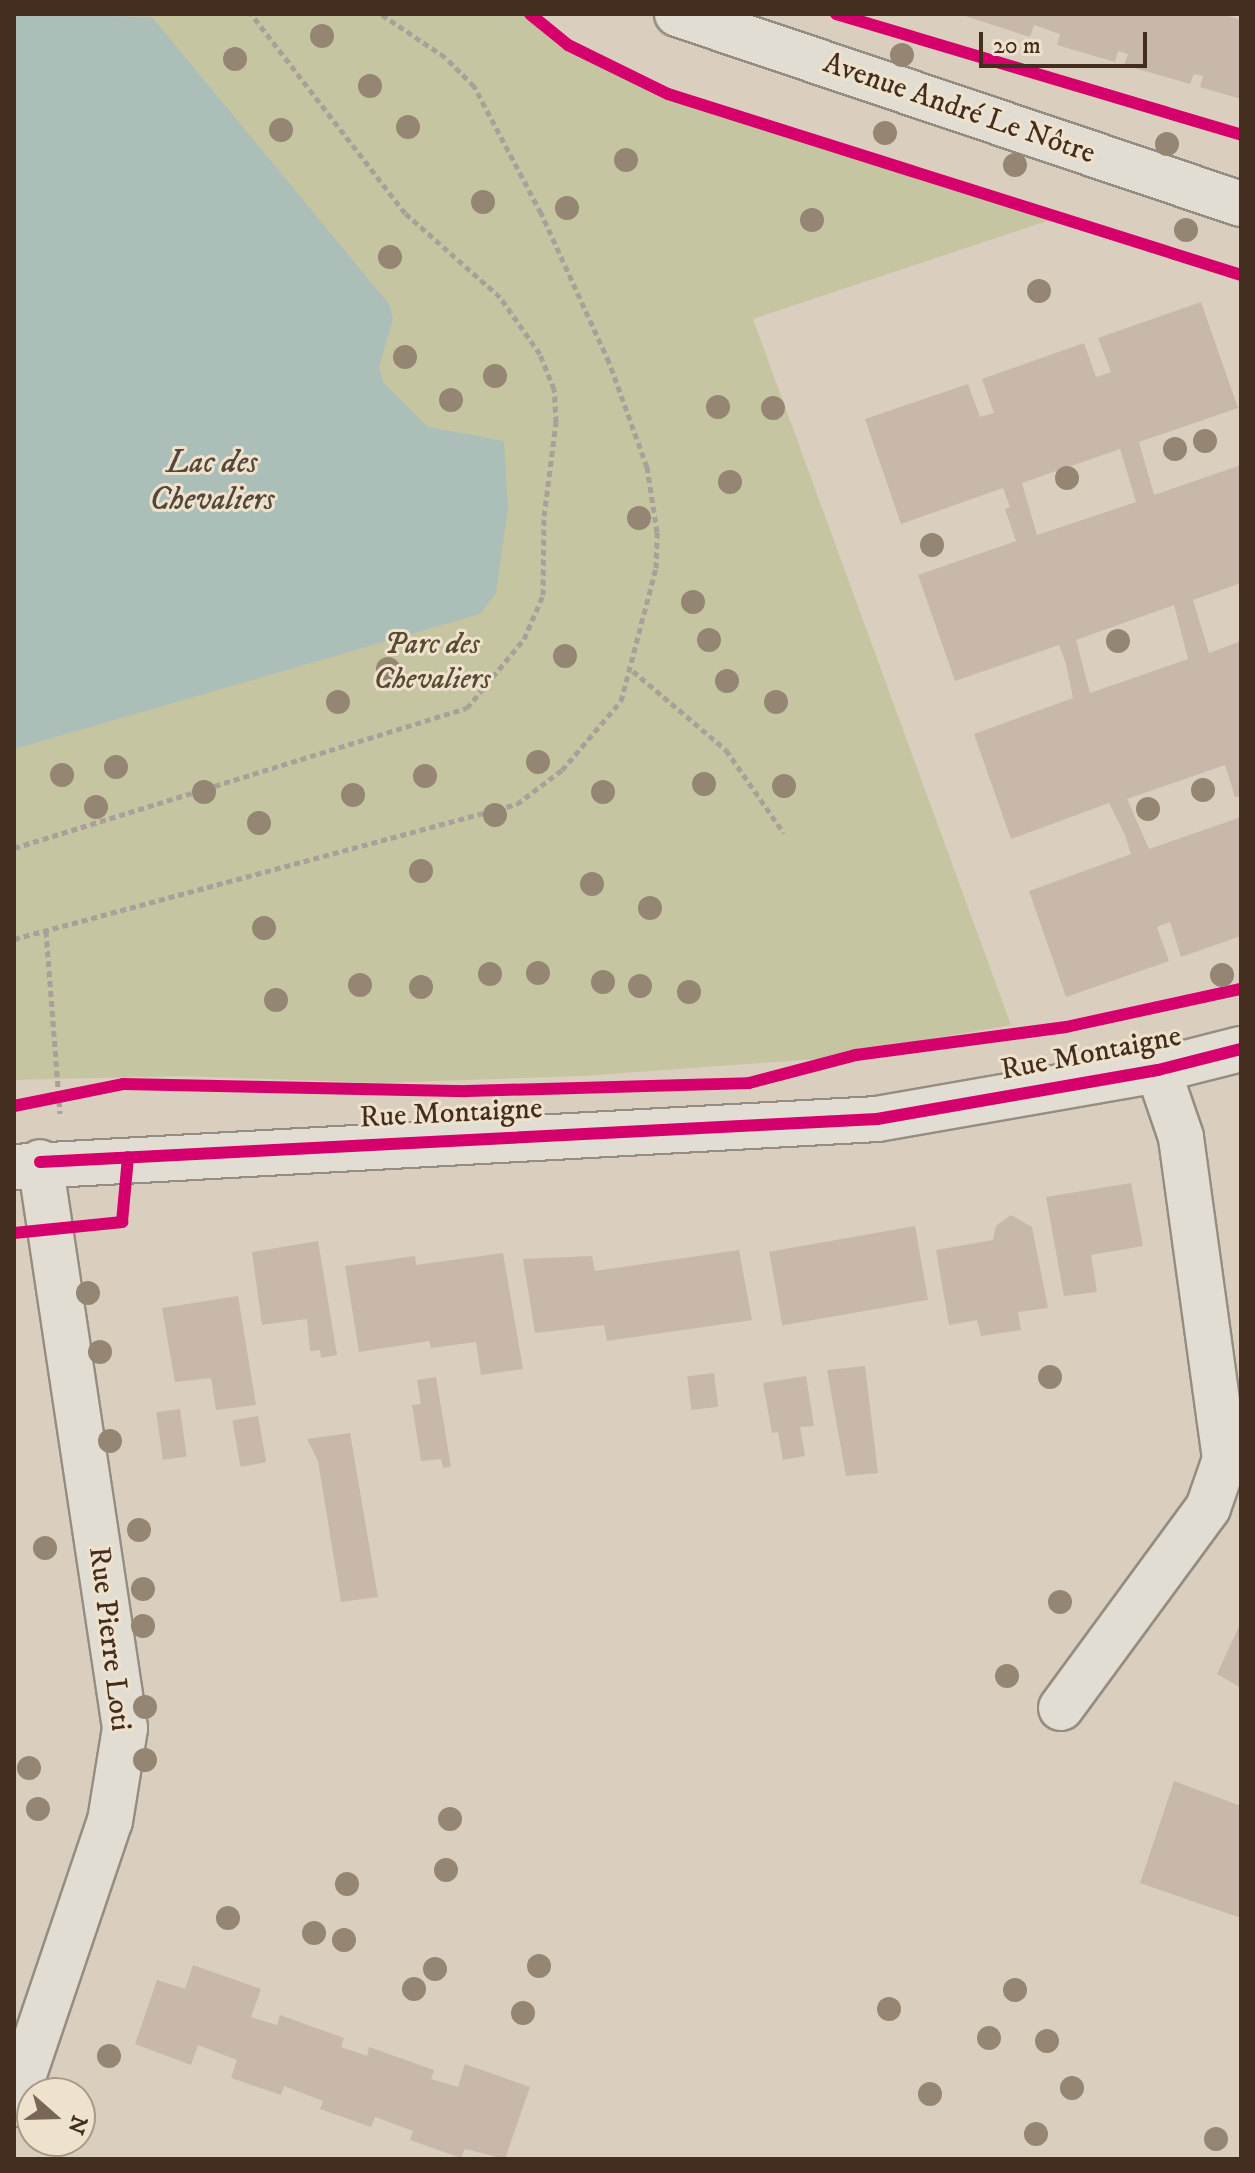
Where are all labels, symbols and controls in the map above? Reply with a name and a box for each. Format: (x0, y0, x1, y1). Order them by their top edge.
scale bar (983, 16, 1151, 66)
text: 20 m (993, 31, 1041, 61)
street label: Avenue André Le Nôtre (818, 46, 1100, 172)
water label: Lac des Chevaliers (150, 445, 274, 520)
park label: Parc des Chevaliers (373, 627, 491, 698)
street label: Rue Montaigne (998, 1019, 1184, 1089)
street label: Rue Montaigne (359, 1091, 543, 1137)
street label: Rue Pierre Loti (80, 1545, 138, 1733)
north arrow (16, 2077, 96, 2157)
text: N (61, 2112, 93, 2138)

